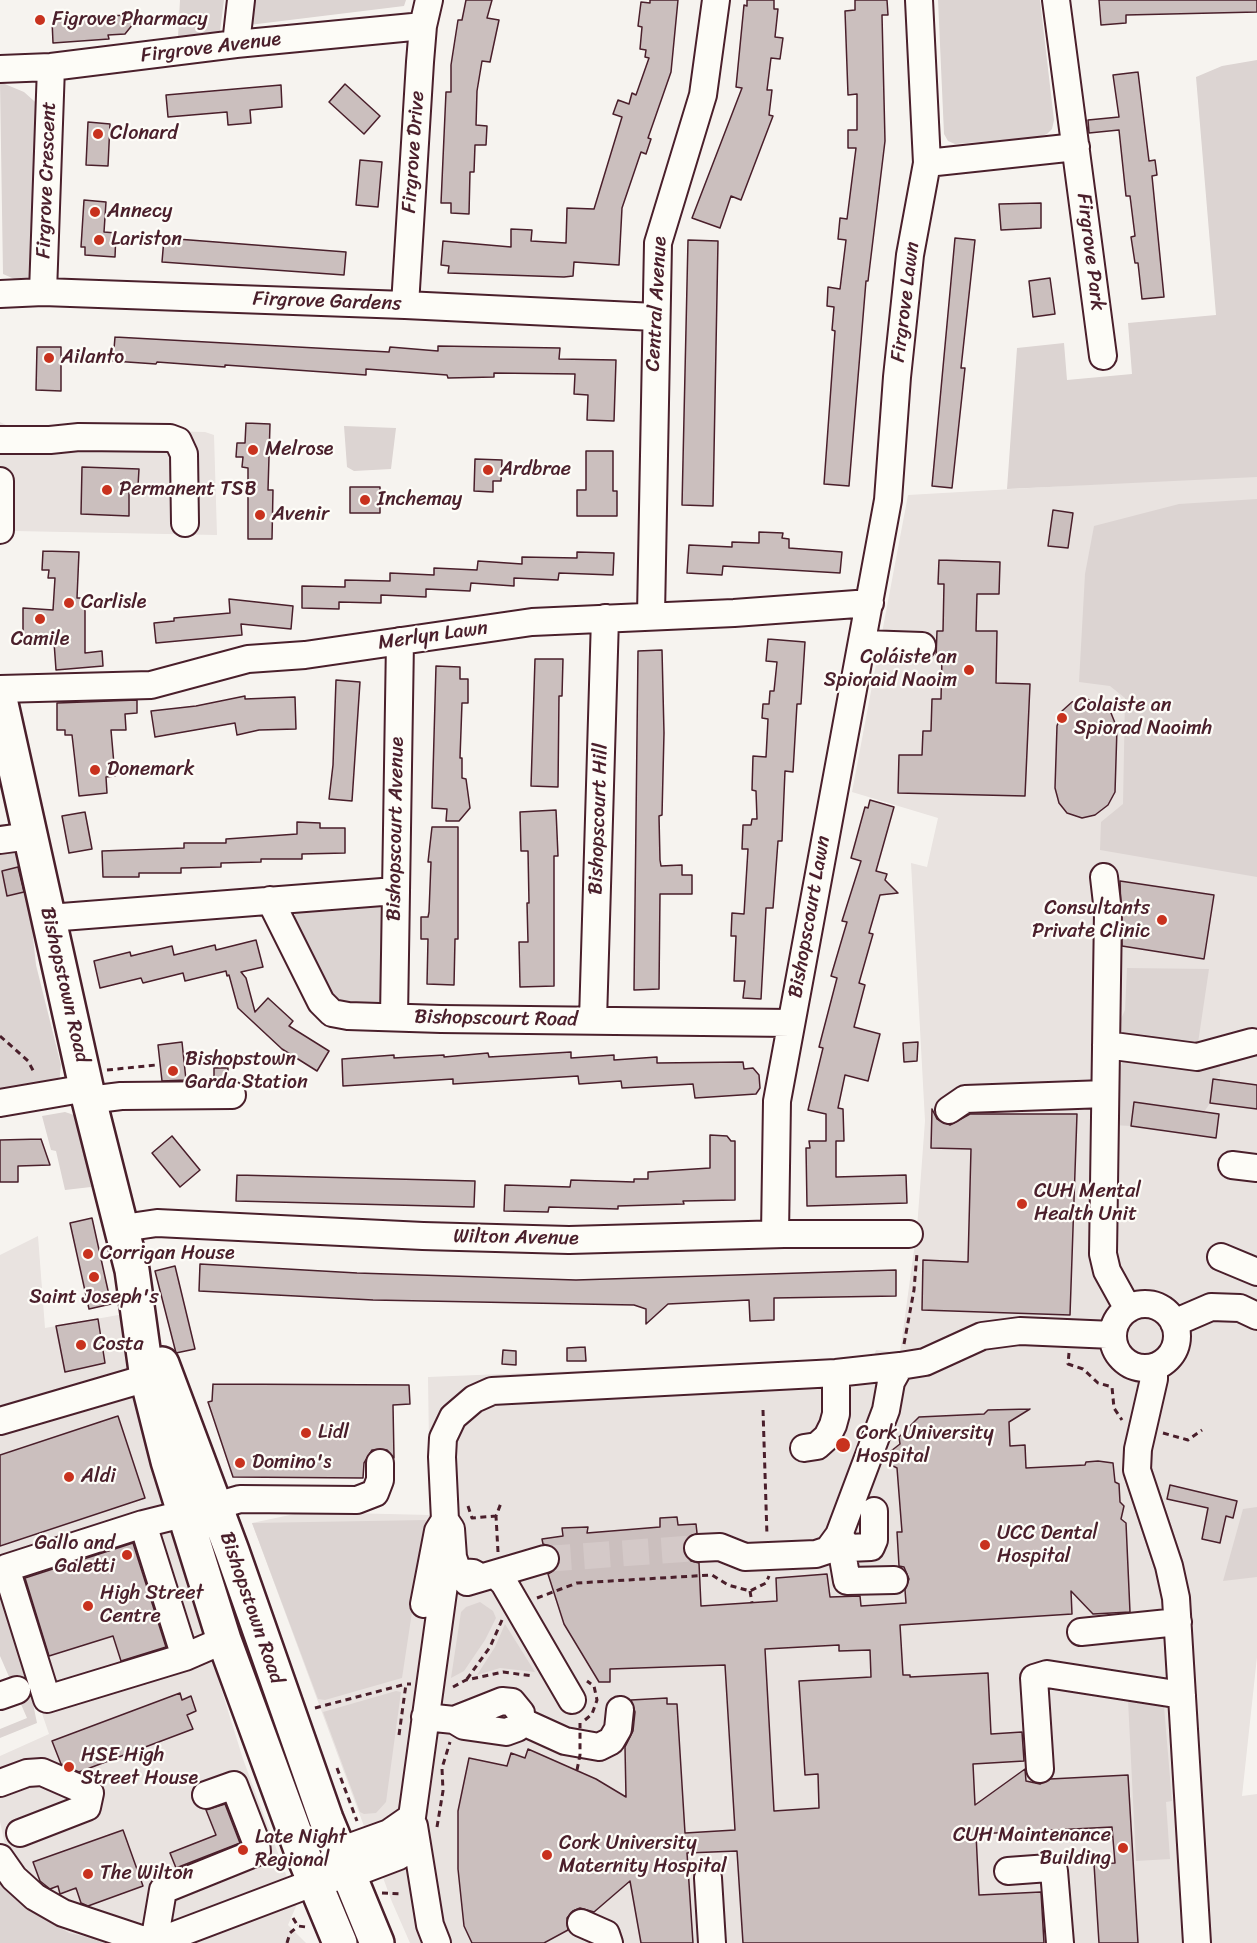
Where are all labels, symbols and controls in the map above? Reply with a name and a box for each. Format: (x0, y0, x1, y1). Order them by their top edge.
place label: Figrove Pharmacy (52, 8, 208, 32)
marker: Figrove Pharmacy (33, 13, 47, 27)
street label: Firgrove Avenue (140, 27, 282, 69)
street label: Firgrove Drive (398, 90, 430, 214)
street label: Firgrove Crescent (32, 101, 62, 259)
place label: Clonard (110, 122, 178, 146)
marker: Clonard (91, 127, 105, 141)
street label: Firgrove Park (1071, 192, 1109, 312)
place label: Annecy (107, 200, 172, 224)
marker: Annecy (88, 205, 102, 219)
place label: Lariston (111, 228, 182, 252)
marker: Lariston (92, 233, 106, 247)
street label: Central Avenue (641, 236, 673, 372)
street label: Firgrove Lawn (887, 240, 925, 364)
street label: Firgrove Gardens (252, 287, 402, 317)
place label: Ailanto (61, 346, 124, 370)
marker: Ailanto (42, 351, 56, 365)
place label: Melrose (265, 438, 333, 462)
marker: Melrose (246, 443, 260, 457)
place label: Ardbrae (500, 458, 571, 482)
marker: Ardbrae (481, 463, 495, 477)
place label: Permanent TSB (119, 478, 257, 502)
marker: Permanent TSB (100, 483, 114, 497)
place label: Inchemay (377, 488, 462, 512)
marker: Inchemay (358, 493, 372, 507)
place label: Avenir (272, 503, 329, 527)
marker: Avenir (253, 508, 267, 522)
place label: Carlisle (81, 591, 146, 615)
marker: Carlisle (62, 596, 76, 610)
marker: Camile (33, 612, 47, 626)
street label: Merlyn Lawn (377, 616, 489, 656)
place label: Camile (11, 628, 69, 652)
place label: Coláiste an Spioraid Naoim (824, 646, 957, 693)
marker: Coláiste an Spioraid Naoim (962, 663, 976, 677)
place label: Colaiste an Spiorad Naoimh (1074, 694, 1212, 741)
marker: Colaiste an Spiorad Naoimh (1055, 711, 1069, 725)
street label: Bishopscourt Avenue (382, 737, 410, 921)
street label: Bishopscourt Hill (584, 743, 614, 895)
place label: Donemark (107, 758, 194, 782)
marker: Donemark (88, 763, 102, 777)
street label: Bishopscourt Lawn (784, 834, 836, 1000)
place label: Consultants Private Clinic (1032, 897, 1150, 944)
street label: Bishopstown Road (34, 905, 94, 1065)
marker: Consultants Private Clinic (1155, 913, 1169, 927)
street label: Bishopscourt Road (414, 1006, 578, 1032)
place label: Bishopstown Garda Station (185, 1048, 308, 1095)
marker: Bishopstown Garda Station (166, 1064, 180, 1078)
place label: CUH Mental Health Unit (1034, 1180, 1141, 1227)
marker: CUH Mental Health Unit (1015, 1197, 1029, 1211)
street label: Wilton Avenue (453, 1225, 579, 1251)
place label: Corrigan House (100, 1242, 235, 1266)
marker: Corrigan House (81, 1247, 95, 1261)
marker: Saint Joseph's (87, 1270, 101, 1284)
place label: Saint Joseph's (29, 1286, 159, 1310)
place label: Costa (93, 1333, 144, 1357)
marker: Costa (74, 1338, 88, 1352)
place label: Lidl (318, 1421, 349, 1445)
place label: Cork University Hospital (856, 1422, 994, 1469)
marker: Lidl (299, 1426, 313, 1440)
marker: Cork University Hospital (834, 1436, 852, 1454)
place label: Domino's (252, 1451, 331, 1475)
marker: Domino's (233, 1456, 247, 1470)
place label: Aldi (81, 1465, 116, 1489)
marker: Aldi (62, 1470, 76, 1484)
place label: UCC Dental Hospital (997, 1522, 1098, 1569)
street label: Bishopstown Road (214, 1529, 288, 1687)
place label: Gallo and Galetti (34, 1532, 115, 1579)
marker: UCC Dental Hospital (978, 1538, 992, 1552)
marker: Gallo and Galetti (120, 1548, 134, 1562)
place label: High Street Centre (100, 1582, 204, 1629)
marker: High Street Centre (81, 1599, 95, 1613)
place label: HSE High Street House (81, 1744, 198, 1791)
marker: HSE High Street House (62, 1760, 76, 1774)
place label: CUH Maintenance Building (953, 1824, 1111, 1871)
place label: Late Night Regional (255, 1826, 347, 1873)
place label: Cork University Maternity Hospital (559, 1832, 727, 1879)
marker: CUH Maintenance Building (1116, 1841, 1130, 1855)
marker: Late Night Regional (236, 1843, 250, 1857)
marker: Cork University Maternity Hospital (540, 1848, 554, 1862)
place label: The Wilton (100, 1862, 193, 1886)
marker: The Wilton (81, 1867, 95, 1881)

